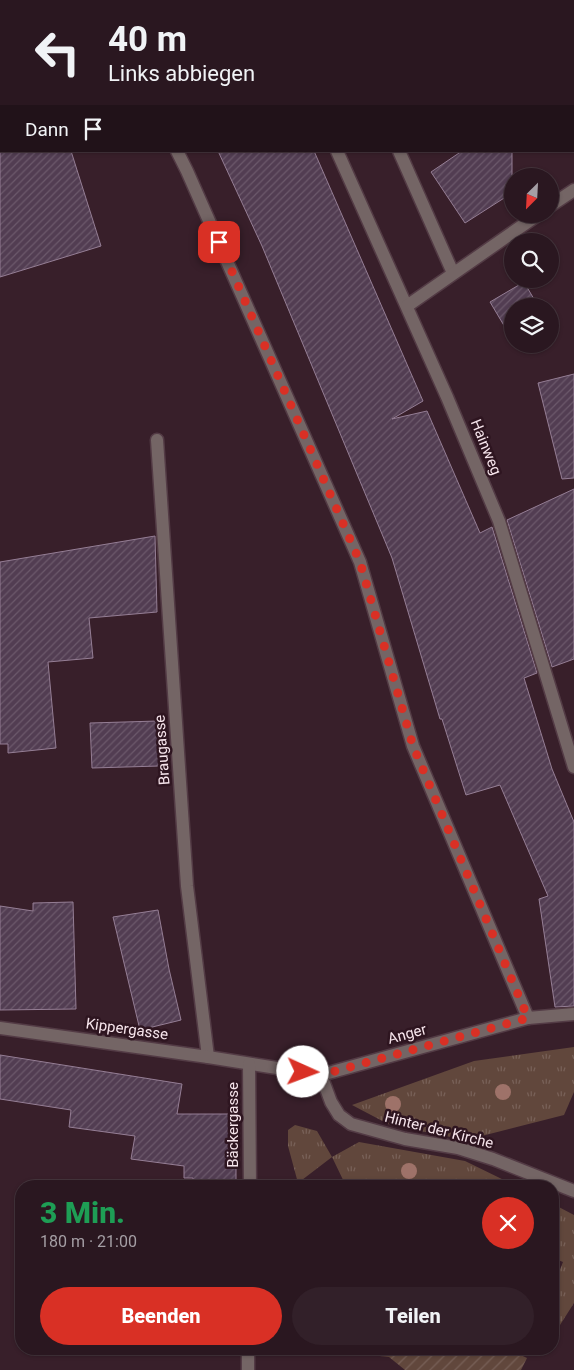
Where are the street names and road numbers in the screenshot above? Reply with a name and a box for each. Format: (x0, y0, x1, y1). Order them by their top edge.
street label: Hainweg (467, 417, 505, 477)
street label: Braugasse (151, 714, 173, 786)
street label: Kippergasse (85, 1014, 169, 1044)
street label: Anger (386, 1020, 428, 1048)
street label: Bäckergasse (224, 1082, 242, 1168)
street label: Hinter der Kirche (383, 1108, 495, 1152)

